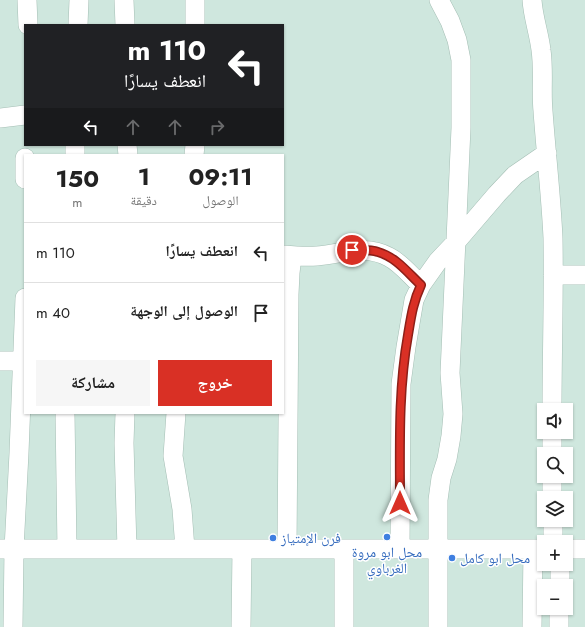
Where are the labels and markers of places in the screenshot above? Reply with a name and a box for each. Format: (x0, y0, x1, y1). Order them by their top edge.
pin (335, 233, 369, 267)
place label: فرن الإمتياز (280, 528, 341, 548)
marker: محل ابو مروة الغرباوي (382, 532, 392, 542)
marker: فرن الإمتياز (268, 533, 278, 543)
place label: محل ابو مروة الغرباوي (352, 542, 422, 580)
place label: محل ابو كامل (460, 548, 530, 568)
marker: محل ابو كامل (447, 553, 457, 563)

